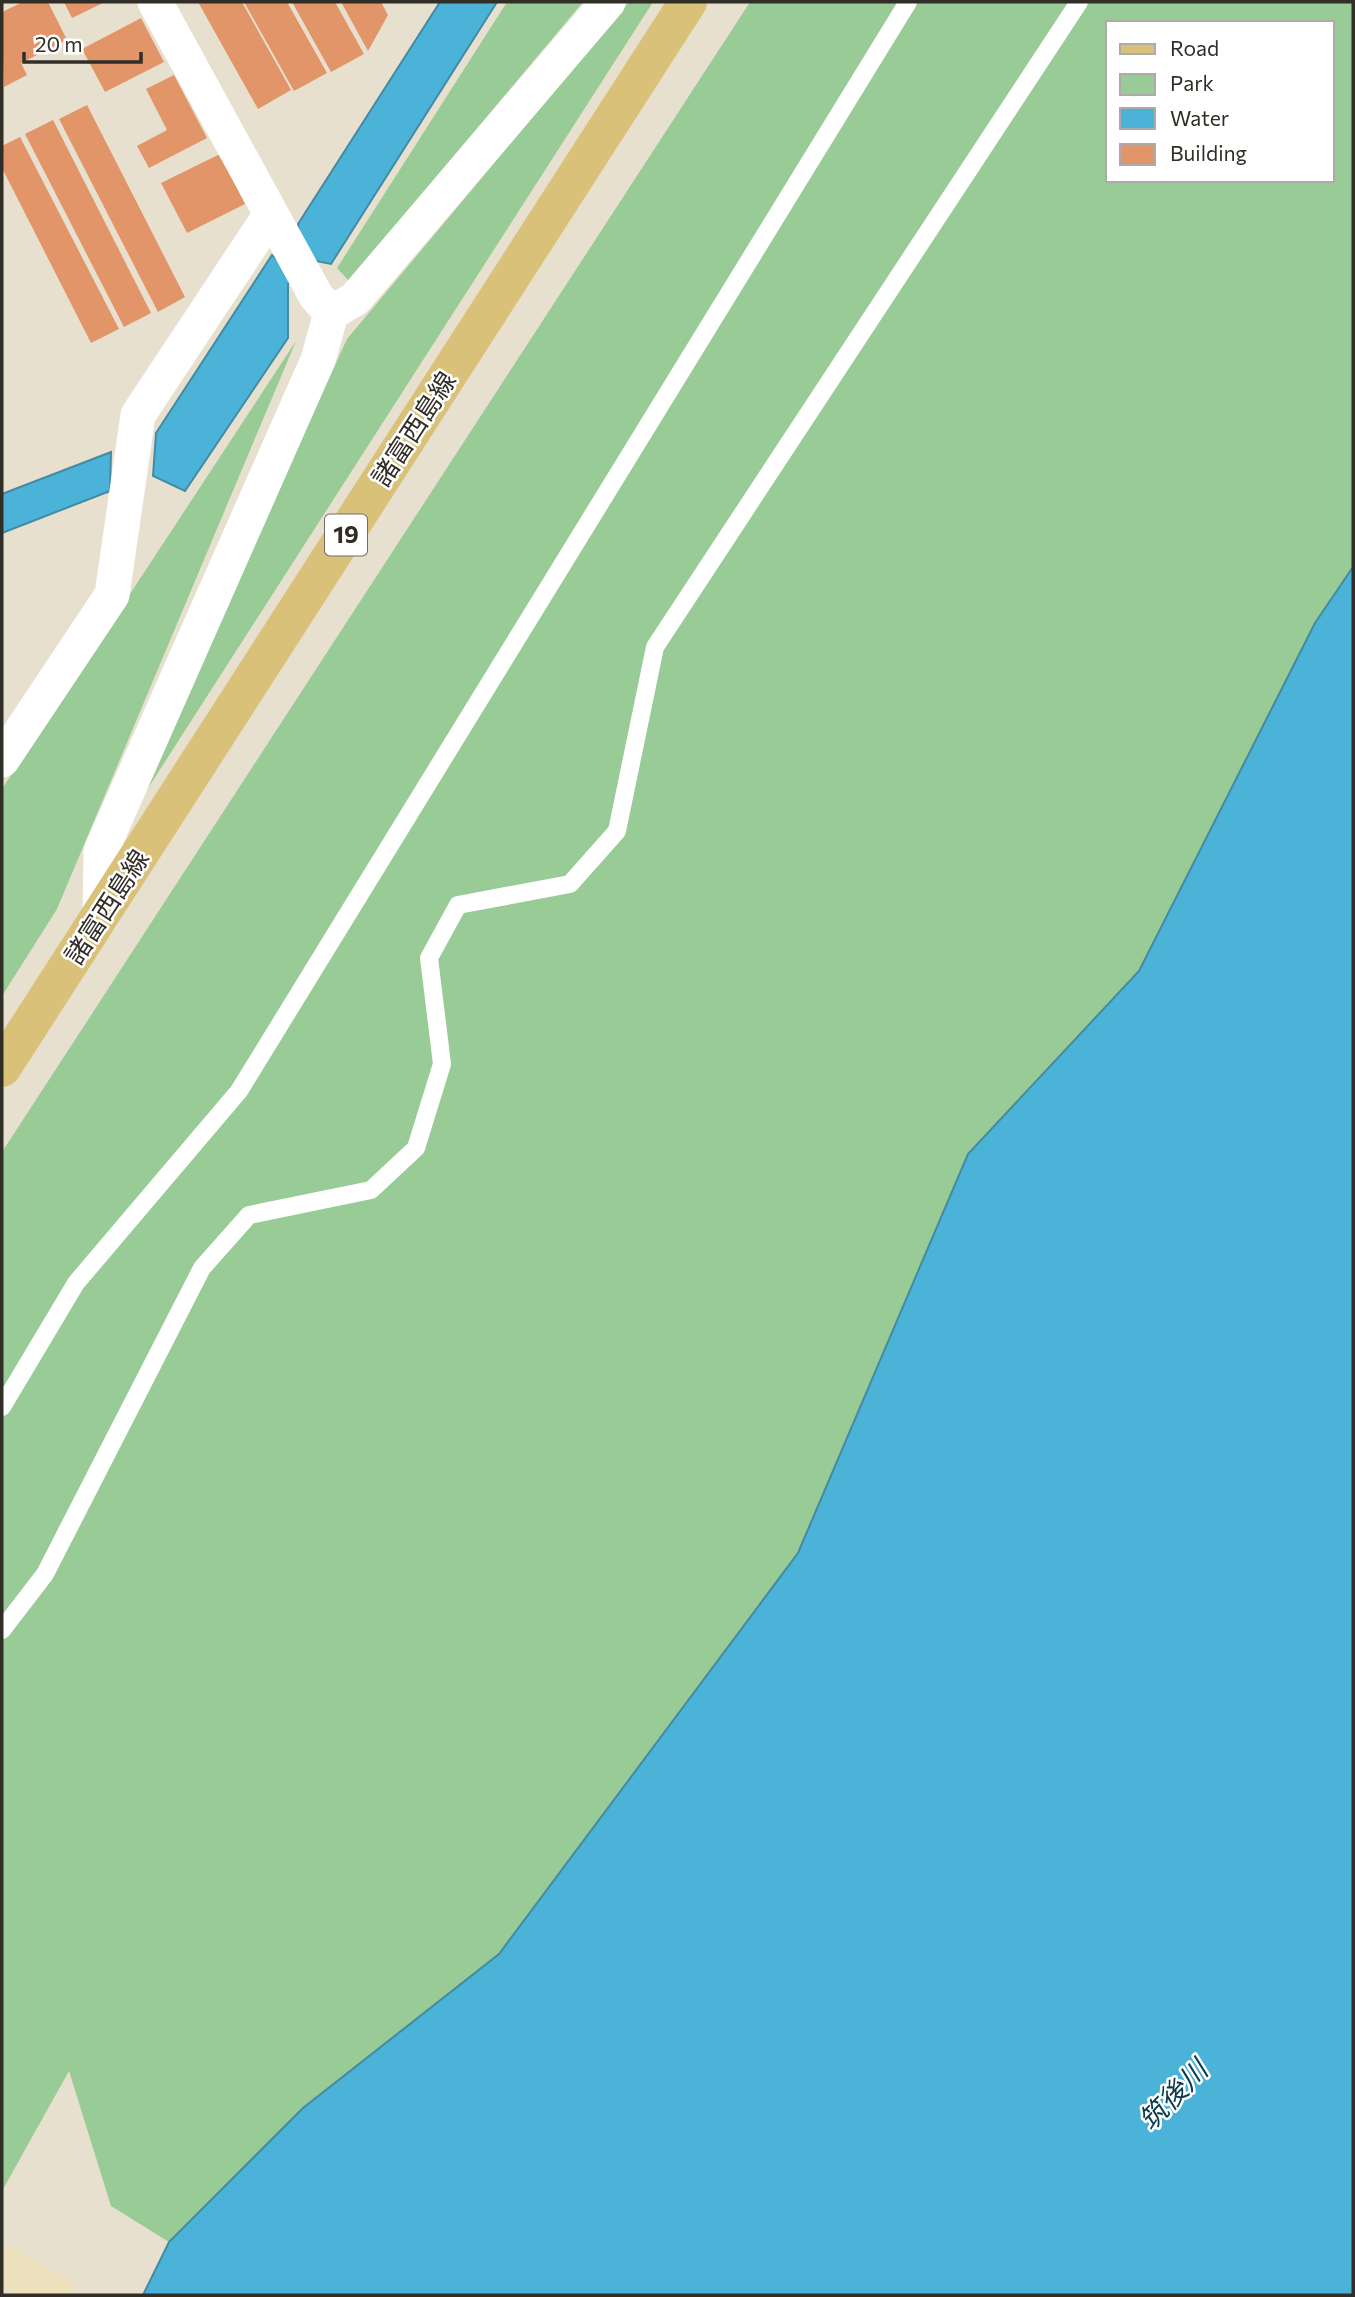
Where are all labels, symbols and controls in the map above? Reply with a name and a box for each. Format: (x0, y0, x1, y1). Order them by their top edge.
scale bar (24, 21, 142, 65)
legend (1106, 21, 1334, 182)
text: 20 m (35, 31, 83, 56)
text: Road (1170, 35, 1219, 60)
text: Park (1170, 70, 1214, 95)
text: Water (1170, 105, 1229, 130)
text: Building (1170, 140, 1247, 165)
street label: 諸富西島線 (364, 365, 461, 491)
road number: 19 (325, 514, 367, 556)
street label: 諸富西島線 (57, 843, 154, 969)
water label: 筑後川 (1131, 2050, 1216, 2136)

